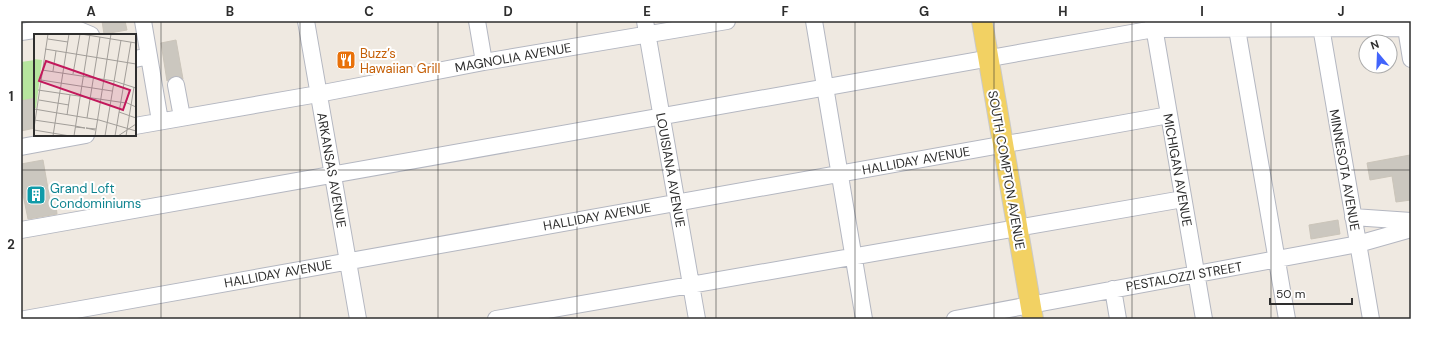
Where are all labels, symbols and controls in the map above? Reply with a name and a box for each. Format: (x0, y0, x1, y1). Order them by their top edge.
text: A (86, 3, 96, 20)
text: B (226, 3, 234, 20)
text: C (364, 3, 374, 20)
text: D (503, 3, 513, 20)
text: E (643, 3, 651, 20)
text: F (781, 3, 789, 20)
text: G (919, 3, 929, 20)
text: H (1058, 3, 1068, 20)
text: I (1200, 3, 1204, 20)
text: J (1337, 3, 1345, 20)
inset map (34, 34, 136, 136)
north arrow (1358, 34, 1398, 74)
text: N (1369, 37, 1381, 52)
street label: MAGNOLIA AVENUE (453, 39, 573, 76)
place label: Buzz’s Hawaiian Grill (360, 45, 440, 77)
restaurant icon: Buzz’s Hawaiian Grill (335, 49, 357, 71)
text: 1 (9, 88, 13, 105)
street label: SOUTH COMPTON AVENUE (984, 89, 1029, 251)
street label: MINNESOTA AVENUE (1325, 108, 1364, 232)
street label: ARKANSAS AVENUE (313, 111, 350, 229)
street label: LOUISIANA AVENUE (652, 111, 689, 229)
street label: MICHIGAN AVENUE (1159, 112, 1196, 228)
street label: HALLIDAY AVENUE (861, 143, 971, 178)
place label: Grand Loft Condominiums (50, 180, 141, 212)
building icon: Grand Loft Condominiums (25, 184, 47, 206)
street label: HALLIDAY AVENUE (542, 199, 652, 234)
text: 2 (7, 236, 15, 253)
street label: HALLIDAY AVENUE (223, 256, 333, 291)
street label: PESTALOZZI STREET (1124, 258, 1244, 295)
scale bar (1270, 280, 1352, 306)
text: 50 m (1276, 286, 1305, 302)

